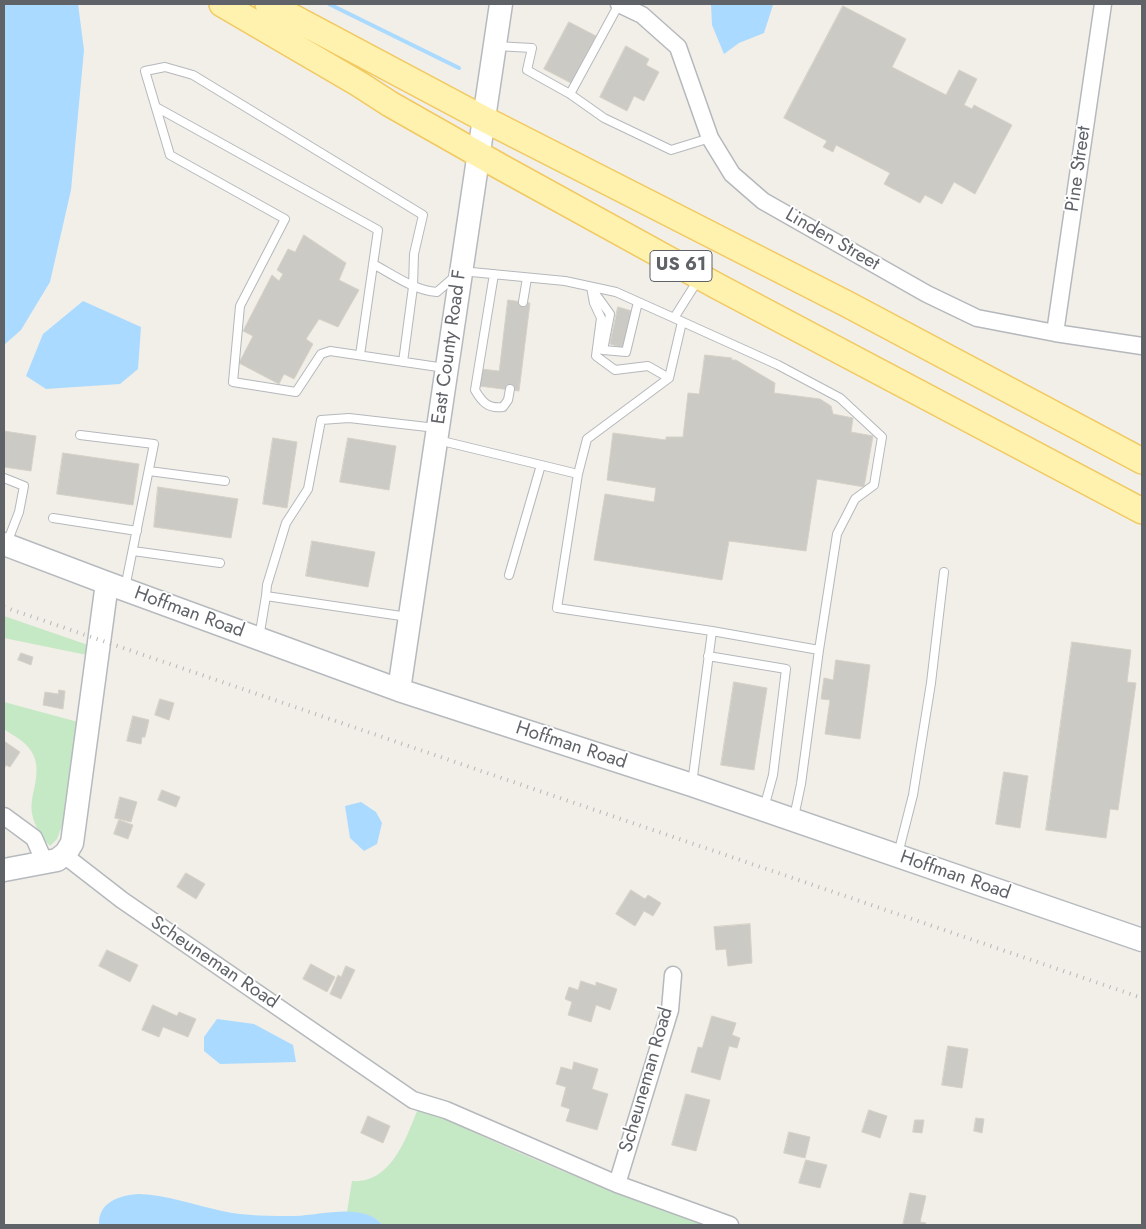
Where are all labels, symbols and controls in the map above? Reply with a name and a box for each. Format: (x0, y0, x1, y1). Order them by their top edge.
street label: Pine Street (1062, 125, 1096, 213)
street label: Linden Street (781, 204, 883, 276)
road number: US 61 (650, 250, 712, 282)
street label: East County Road F (428, 268, 472, 426)
street label: Hoffman Road (131, 583, 247, 643)
street label: Hoffman Road (513, 717, 629, 775)
street label: Hoffman Road (897, 846, 1013, 906)
street label: Scheuneman Road (146, 912, 282, 1014)
street label: Scheuneman Road (615, 1005, 679, 1155)

